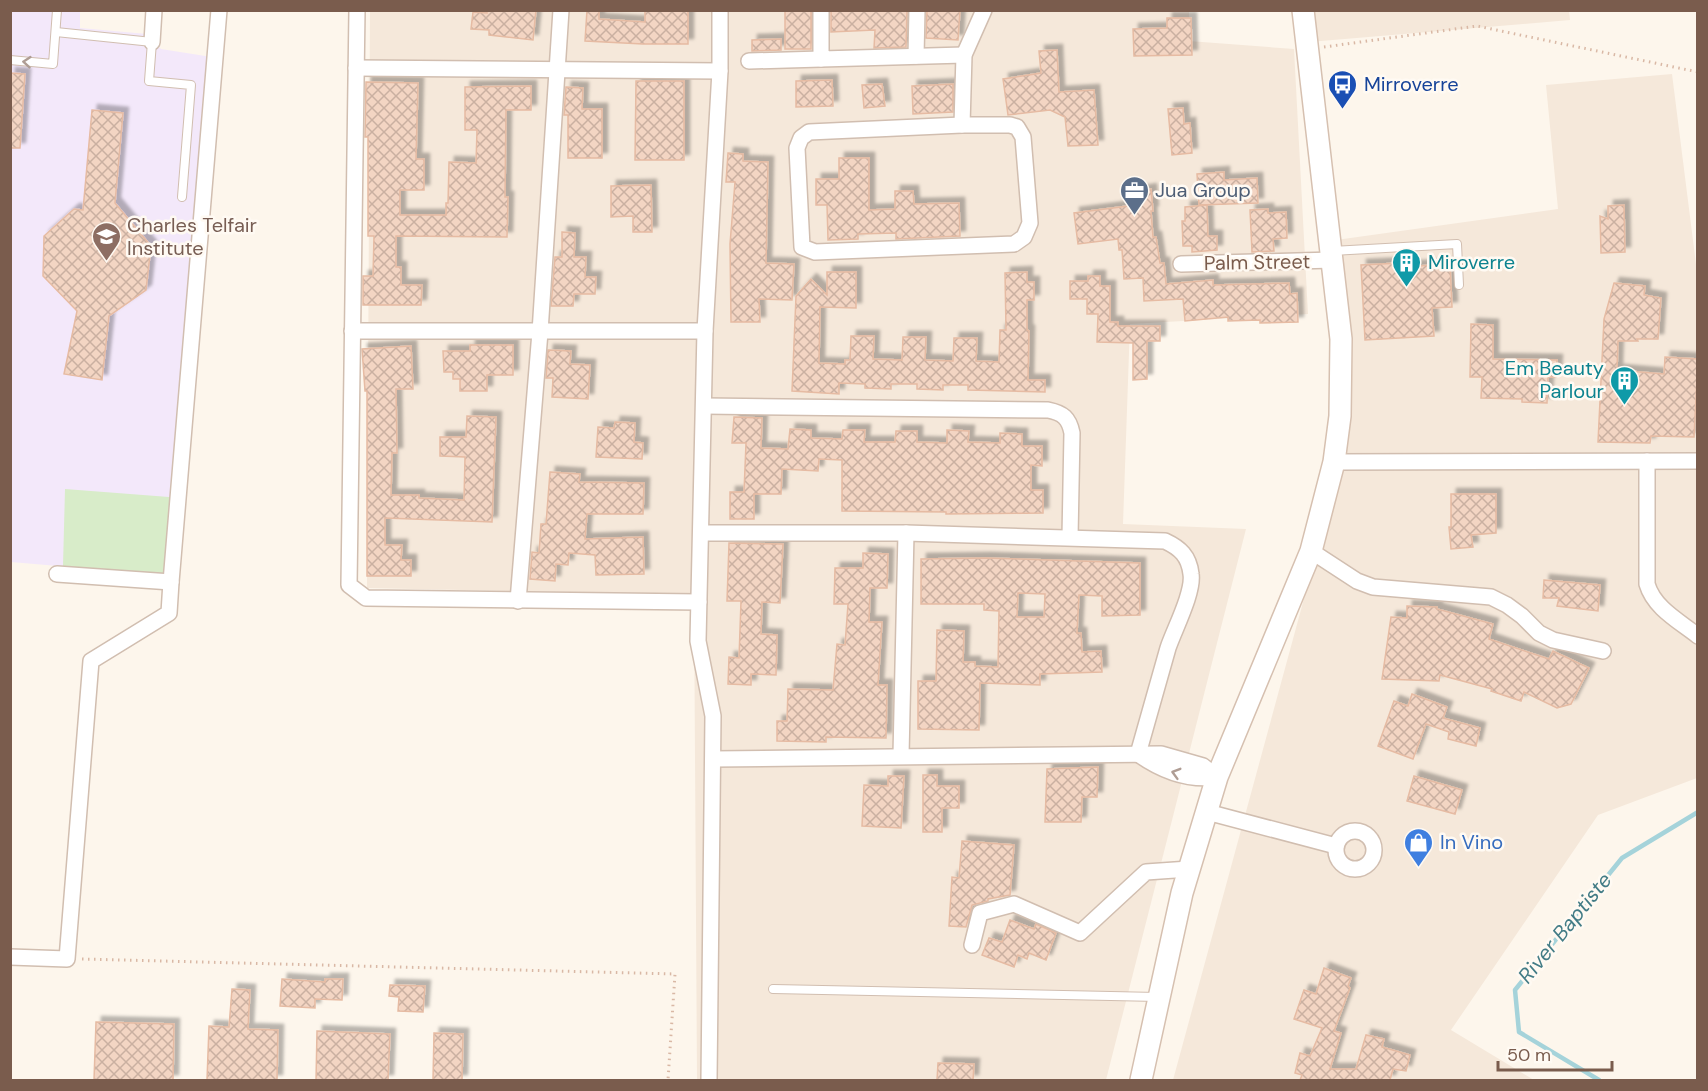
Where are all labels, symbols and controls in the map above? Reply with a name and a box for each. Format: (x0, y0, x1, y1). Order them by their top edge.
one-way arrow (22, 55, 31, 68)
bus stop icon: Mirroverre (1327, 68, 1359, 110)
place label: Mirroverre (1364, 71, 1459, 97)
office icon: Jua Group (1118, 174, 1150, 216)
place label: Jua Group (1155, 177, 1251, 203)
place label: Charles Telfair Institute (127, 212, 257, 261)
school or university icon: Charles Telfair Institute (90, 220, 122, 262)
building icon: Miroverre (1391, 246, 1423, 288)
street label: Palm Street (1204, 248, 1311, 276)
place label: Miroverre (1428, 249, 1515, 275)
place label: Em Beauty Parlour (1505, 355, 1604, 404)
building icon: Em Beauty Parlour (1609, 364, 1641, 406)
one-way arrow (1171, 768, 1182, 780)
shop icon: In Vino (1403, 826, 1435, 868)
place label: In Vino (1440, 829, 1503, 855)
water label: River Baptiste (1512, 867, 1618, 989)
scale bar (1498, 1034, 1612, 1072)
text: 50 m (1507, 1043, 1551, 1067)

